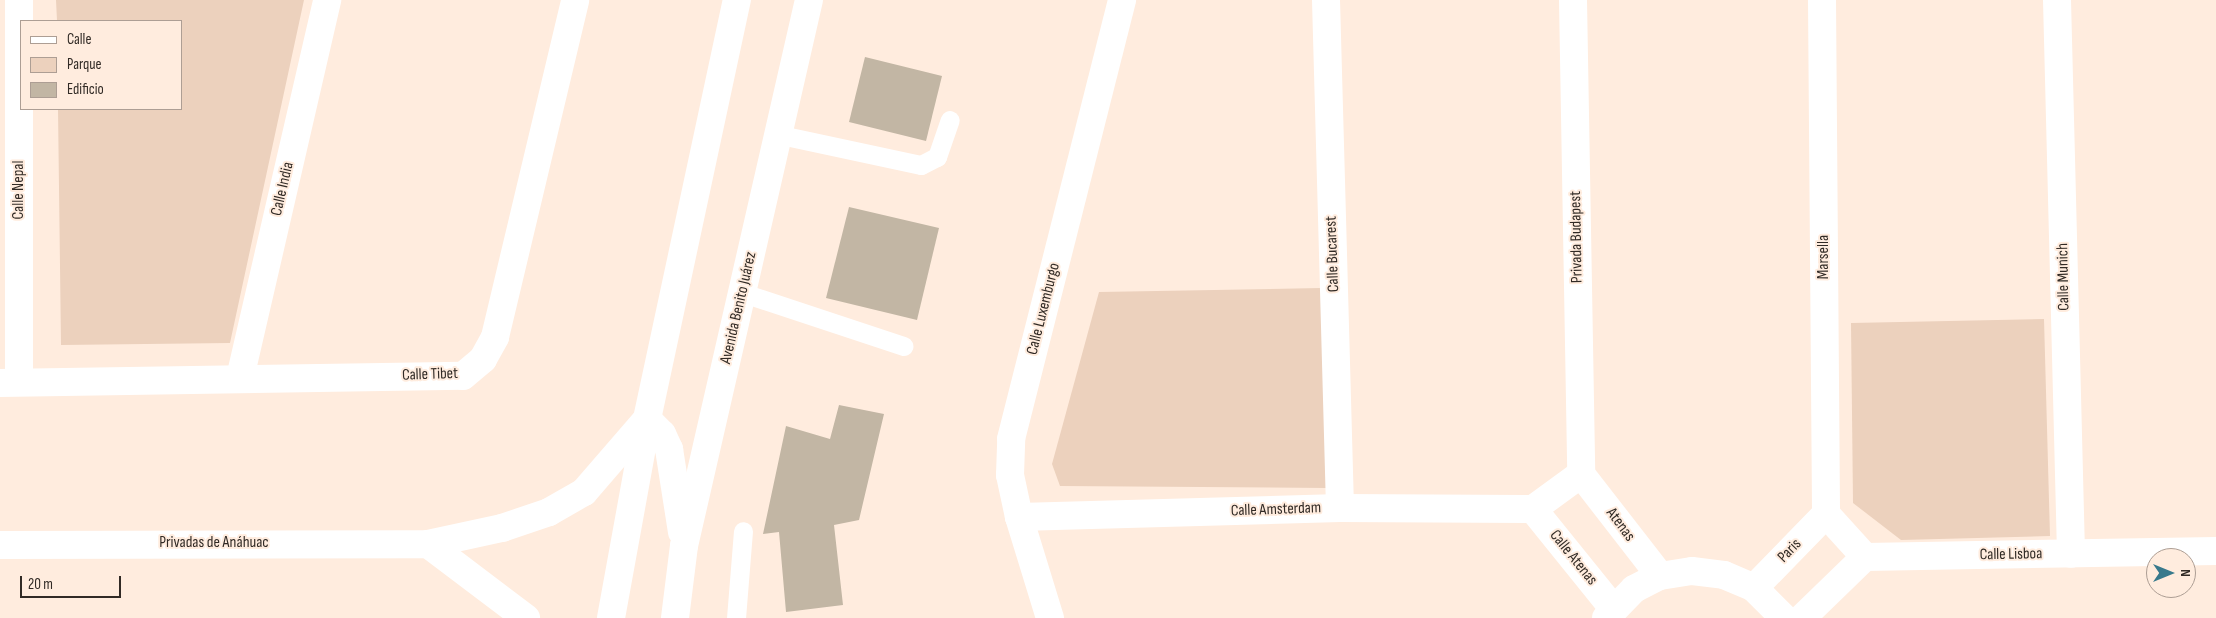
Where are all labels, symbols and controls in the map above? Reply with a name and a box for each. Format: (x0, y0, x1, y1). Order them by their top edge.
legend (20, 20, 182, 110)
text: Calle (67, 30, 91, 49)
text: Parque (67, 55, 102, 74)
text: Edificio (67, 80, 104, 99)
street label: Calle India (268, 160, 298, 218)
street label: Calle Nepal (9, 161, 29, 219)
street label: Privada Budapest (1567, 191, 1587, 283)
street label: Calle Bucarest (1322, 216, 1344, 292)
street label: Marsella (1814, 235, 1834, 279)
street label: Calle Munich (2054, 243, 2074, 311)
street label: Avenida Benito Juárez (717, 250, 761, 366)
street label: Calle Luxemburgo (1023, 261, 1065, 357)
street label: Calle Tibet (402, 364, 458, 386)
street label: Calle Amsterdam (1231, 499, 1321, 521)
street label: Atenas (1601, 505, 1639, 545)
street label: Calle Atenas (1545, 527, 1601, 589)
street label: Privadas de Anáhuac (159, 533, 269, 553)
street label: Paris (1774, 535, 1806, 567)
street label: Calle Lisboa (1980, 545, 2042, 565)
north arrow (2146, 548, 2196, 598)
scale bar (22, 566, 124, 598)
text: N (2177, 569, 2194, 577)
text: 20 m (28, 575, 53, 594)

